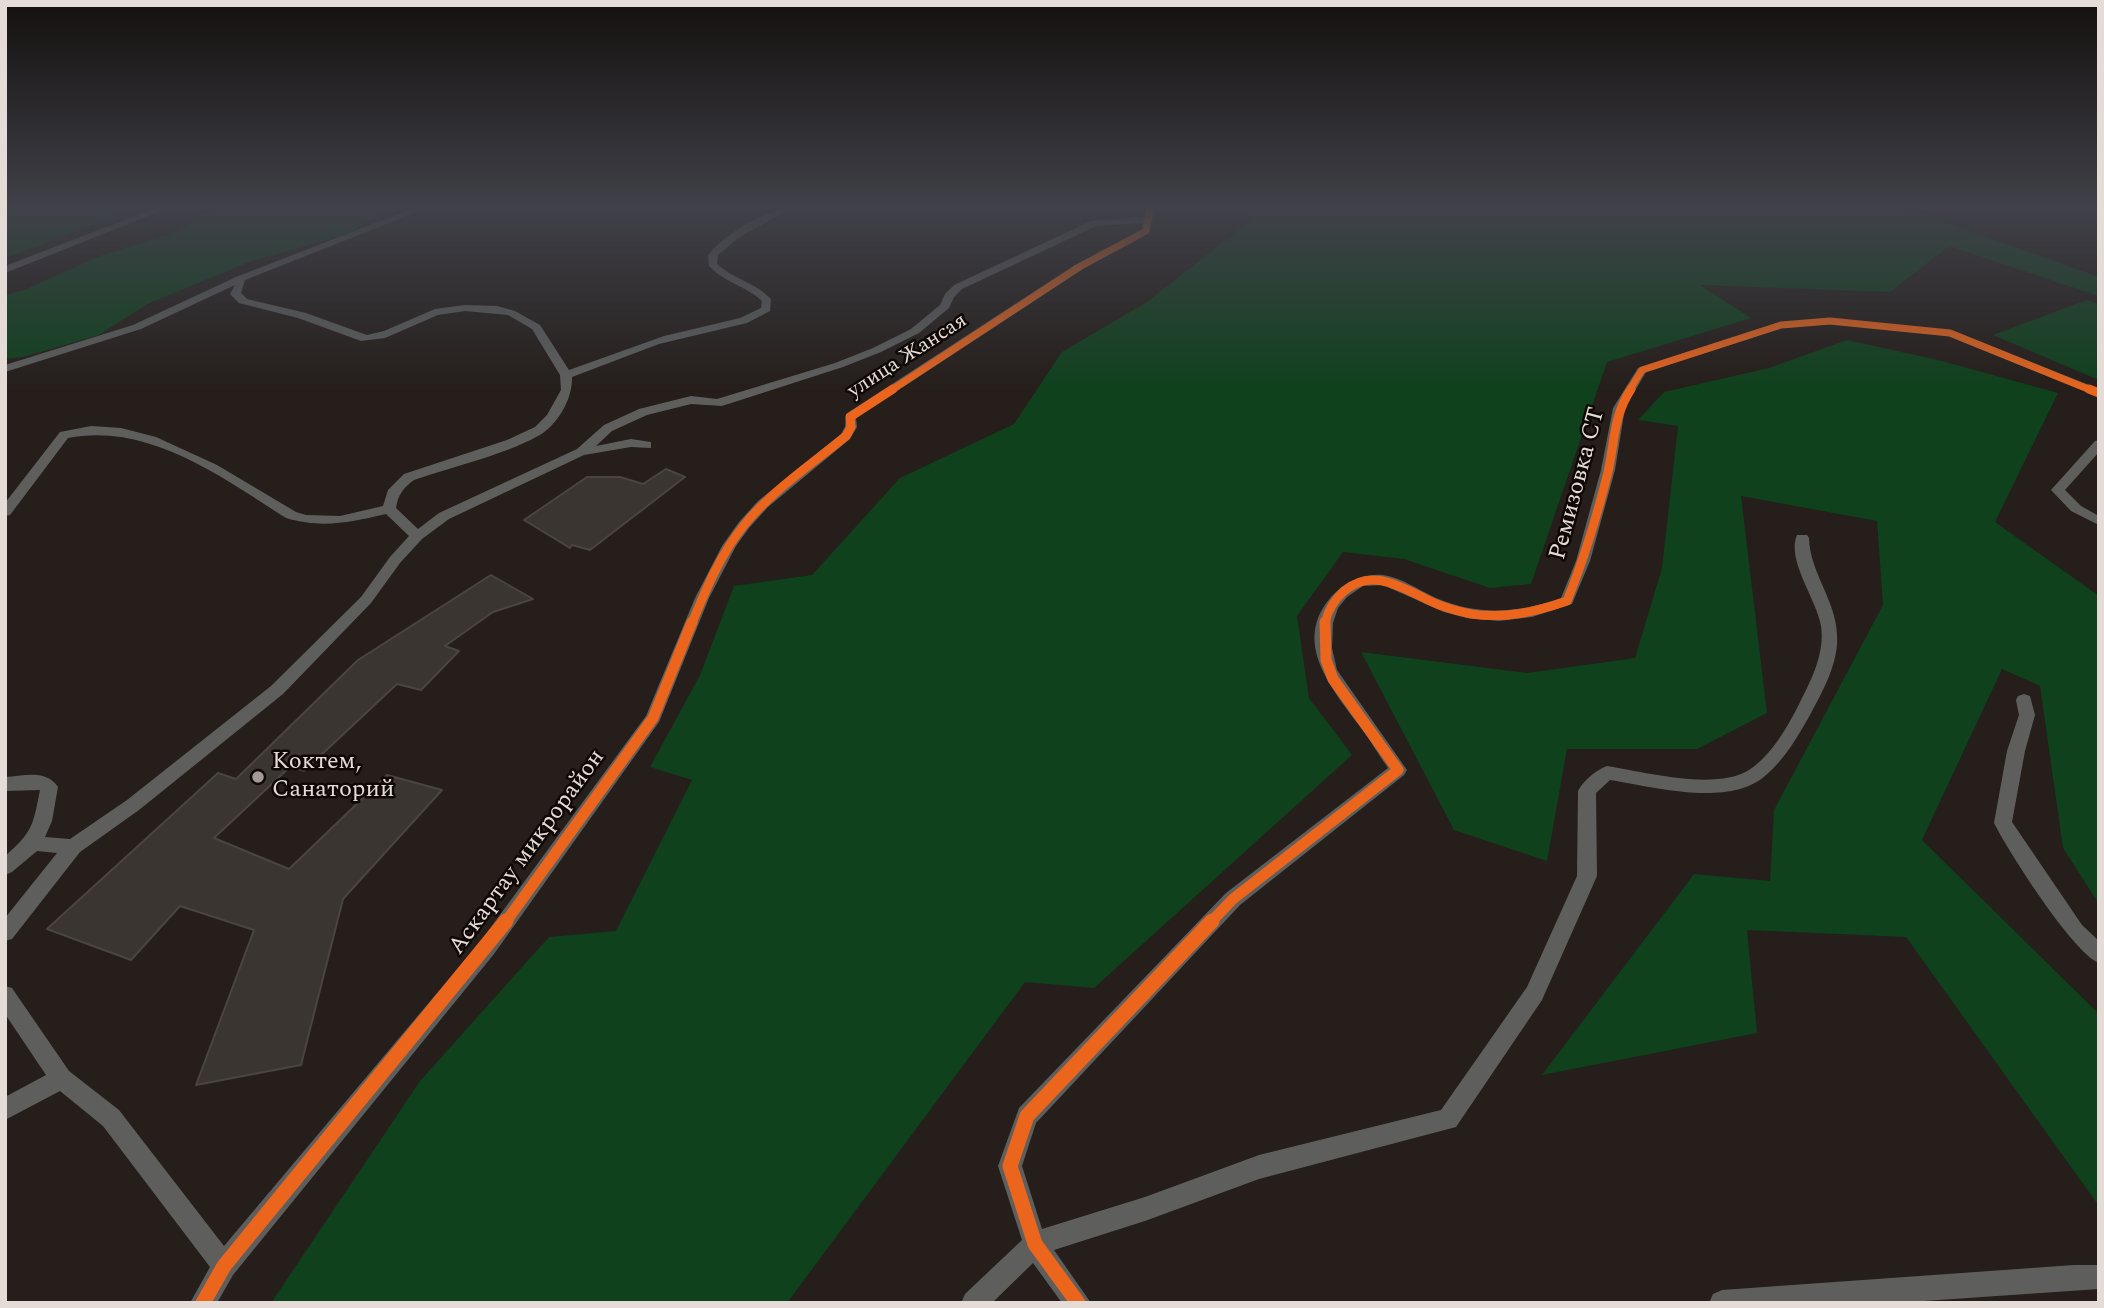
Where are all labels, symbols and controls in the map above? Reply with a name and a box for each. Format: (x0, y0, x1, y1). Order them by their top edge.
street label: улица Жансая (844, 309, 972, 405)
street label: Ремизовка СТ (1545, 405, 1613, 563)
street label: Аскартау микрорайон (444, 745, 612, 961)
place label: Коктем, Санаторий (272, 749, 394, 805)
marker: Коктем, Санаторий (250, 769, 266, 785)

